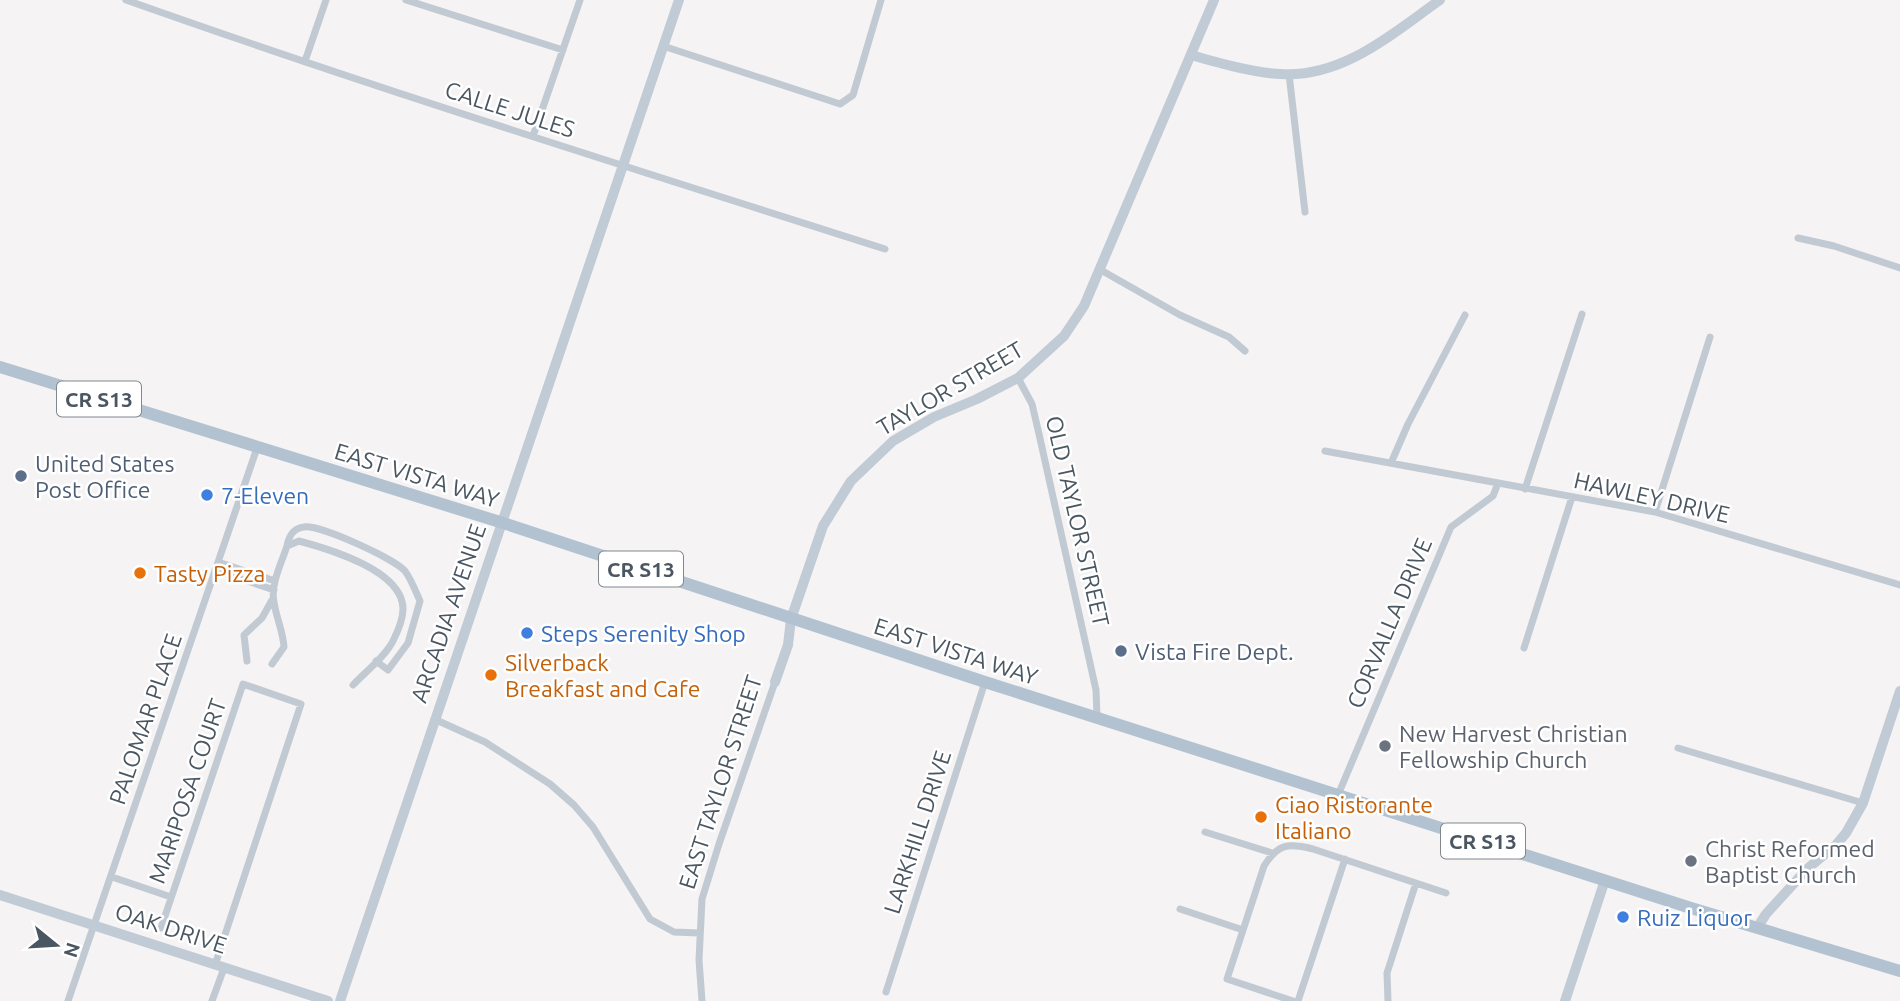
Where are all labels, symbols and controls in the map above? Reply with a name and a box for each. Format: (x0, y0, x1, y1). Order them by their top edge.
street label: CALLE JULES (442, 76, 578, 142)
street label: TAYLOR STREET (873, 336, 1028, 440)
road number: CR S13 (57, 382, 141, 416)
street label: OLD TAYLOR STREET (1042, 413, 1114, 629)
street label: EAST VISTA WAY (332, 438, 503, 512)
place label: United States Post Office (35, 451, 174, 502)
street label: HAWLEY DRIVE (1572, 467, 1732, 527)
marker: United States Post Office (13, 468, 29, 484)
place label: 7-Eleven (221, 483, 309, 508)
marker: 7-Eleven (199, 487, 215, 503)
street label: ARCADIA AVENUE (406, 520, 490, 706)
street label: CORVALLA DRIVE (1342, 534, 1436, 712)
road number: CR S13 (599, 552, 683, 586)
place label: Tasty Pizza (154, 561, 265, 586)
marker: Tasty Pizza (132, 565, 148, 581)
street label: EAST VISTA WAY (871, 613, 1042, 689)
place label: Steps Serenity Shop (541, 621, 746, 646)
marker: Steps Serenity Shop (519, 625, 535, 641)
street label: PALOMAR PLACE (104, 630, 186, 808)
place label: Vista Fire Dept. (1135, 639, 1294, 664)
marker: Vista Fire Dept. (1113, 643, 1129, 659)
place label: Silverback Breakfast and Cafe (505, 650, 700, 701)
marker: Silverback Breakfast and Cafe (483, 667, 499, 683)
street label: EAST TAYLOR STREET (674, 672, 766, 892)
street label: MARIPOSA COURT (144, 695, 230, 887)
place label: New Harvest Christian Fellowship Church (1399, 721, 1628, 772)
marker: New Harvest Christian Fellowship Church (1377, 738, 1393, 754)
street label: LARKHILL DRIVE (879, 747, 955, 917)
place label: Ciao Ristorante Italiano (1275, 792, 1433, 843)
marker: Ciao Ristorante Italiano (1253, 809, 1269, 825)
road number: CR S13 (1441, 824, 1525, 858)
place label: Christ Reformed Baptist Church (1705, 836, 1875, 887)
marker: Christ Reformed Baptist Church (1683, 853, 1699, 869)
street label: OAK DRIVE (112, 898, 230, 958)
place label: Ruiz Liquor (1637, 905, 1752, 930)
marker: Ruiz Liquor (1615, 909, 1631, 925)
north arrow (21, 910, 91, 980)
text: N (60, 940, 85, 960)

